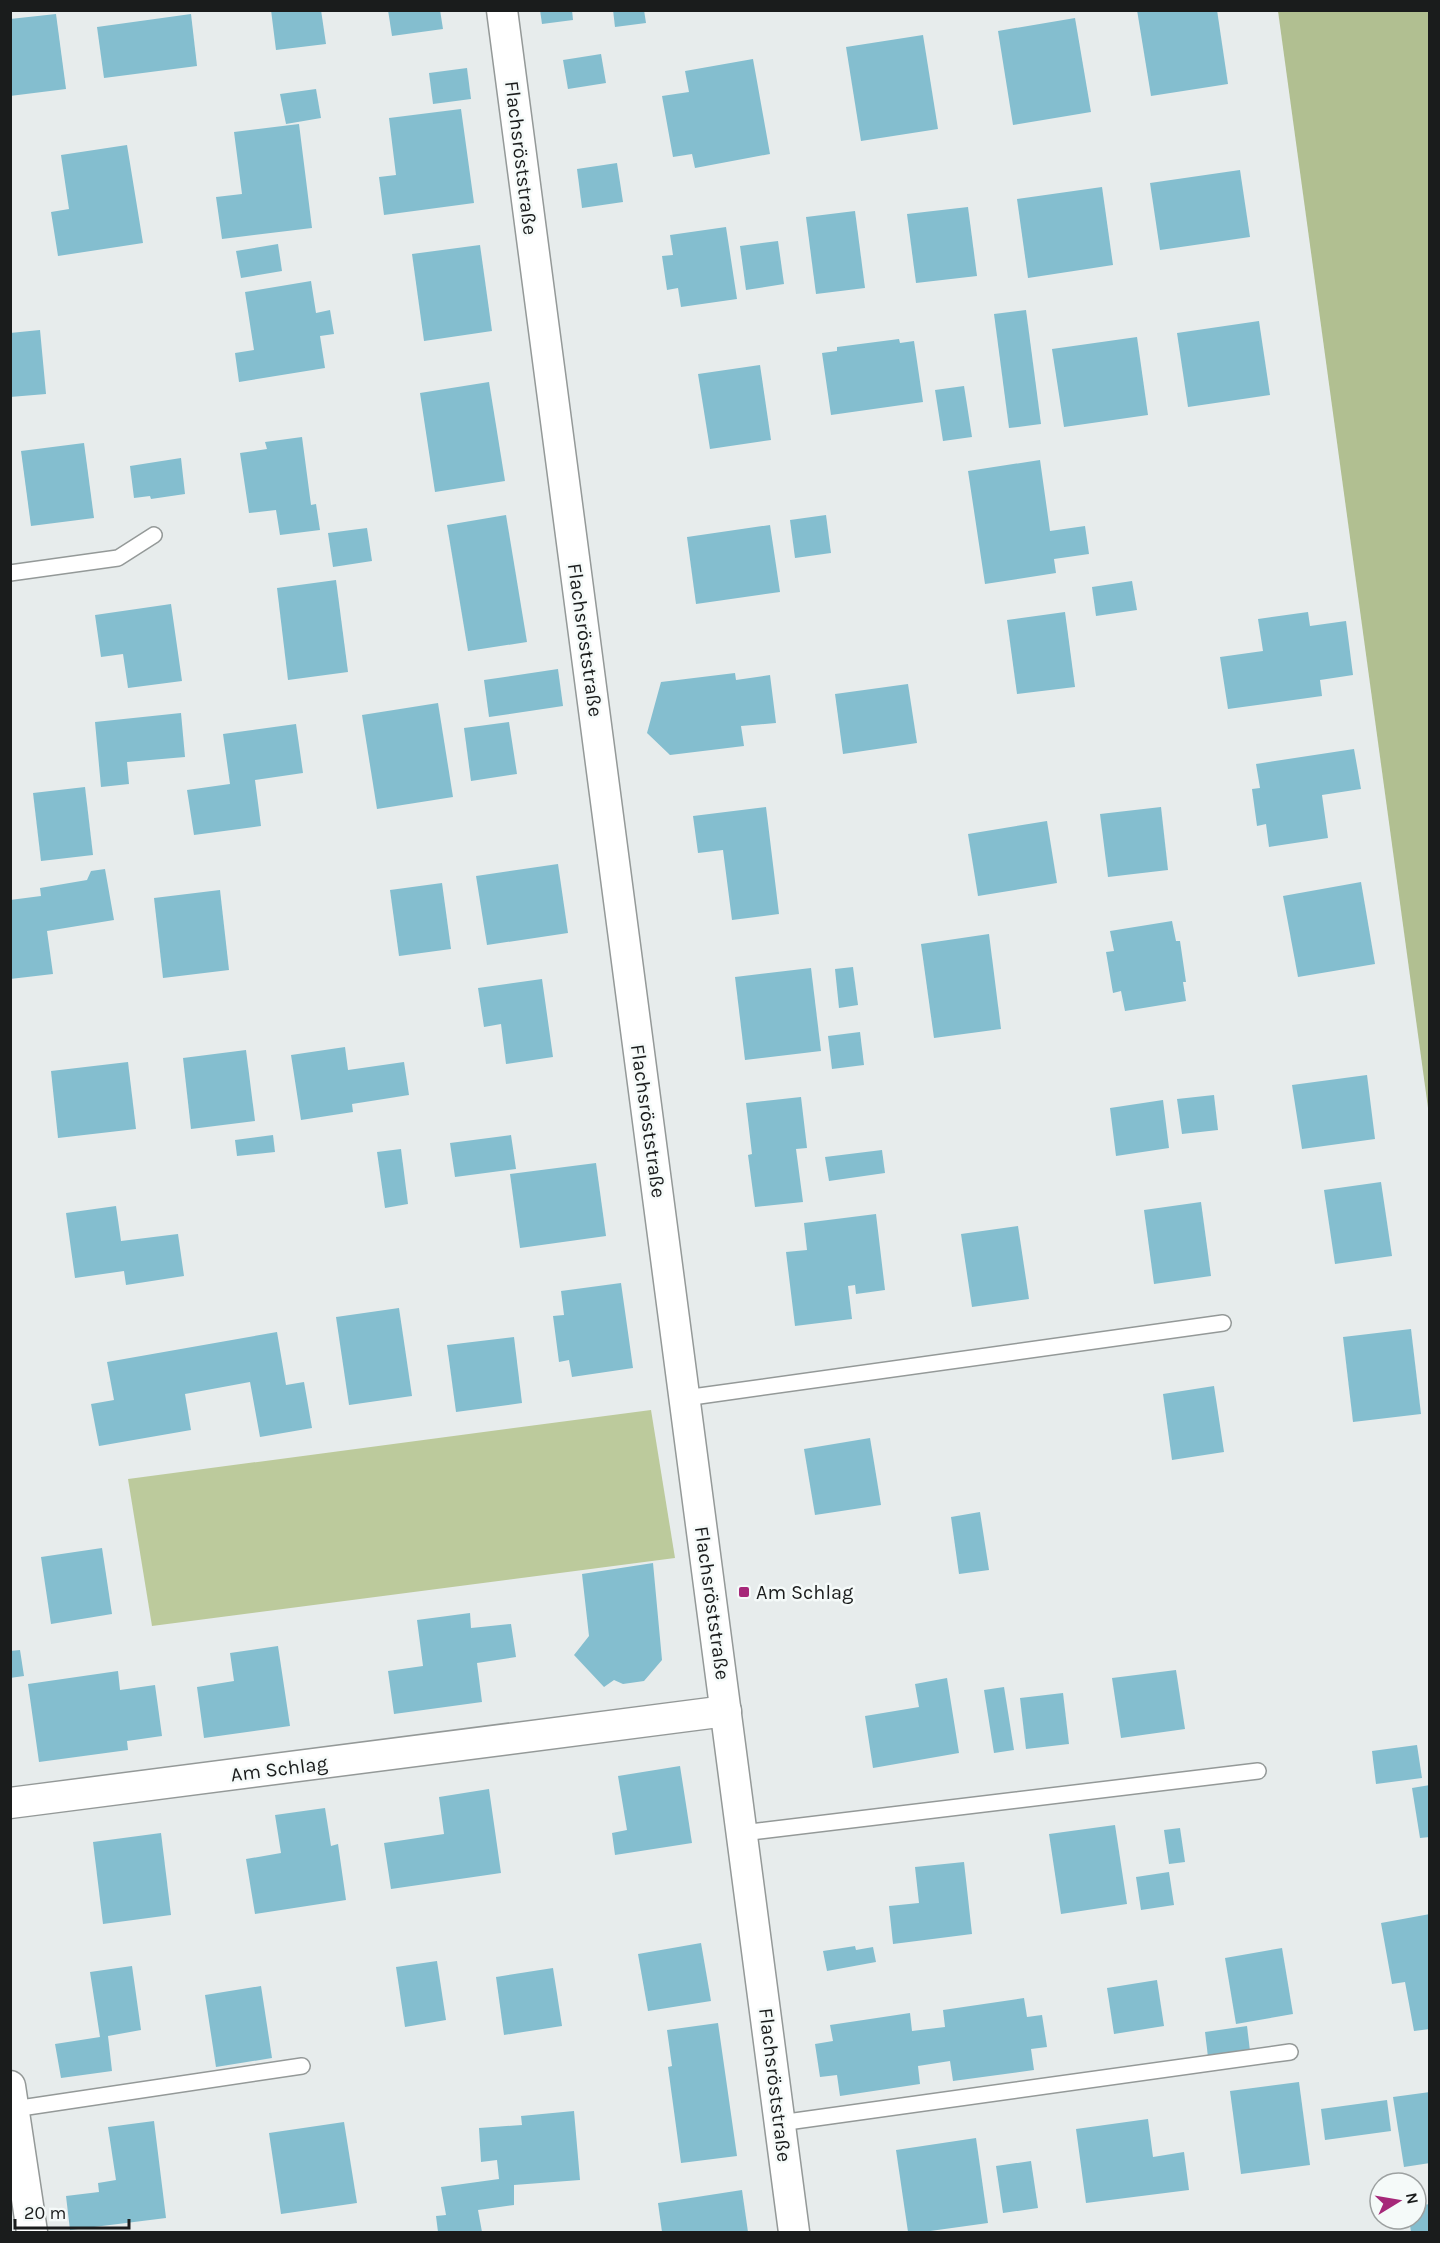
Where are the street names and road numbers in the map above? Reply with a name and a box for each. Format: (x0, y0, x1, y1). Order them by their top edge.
street label: Flachsröststraße (500, 80, 542, 236)
street label: Flachsröststraße (563, 562, 607, 718)
street label: Flachsröststraße (626, 1043, 670, 1199)
street label: Flachsröststraße (690, 1525, 734, 1681)
street label: Am Schlag (229, 1752, 329, 1786)
street label: Flachsröststraße (754, 2007, 796, 2163)

